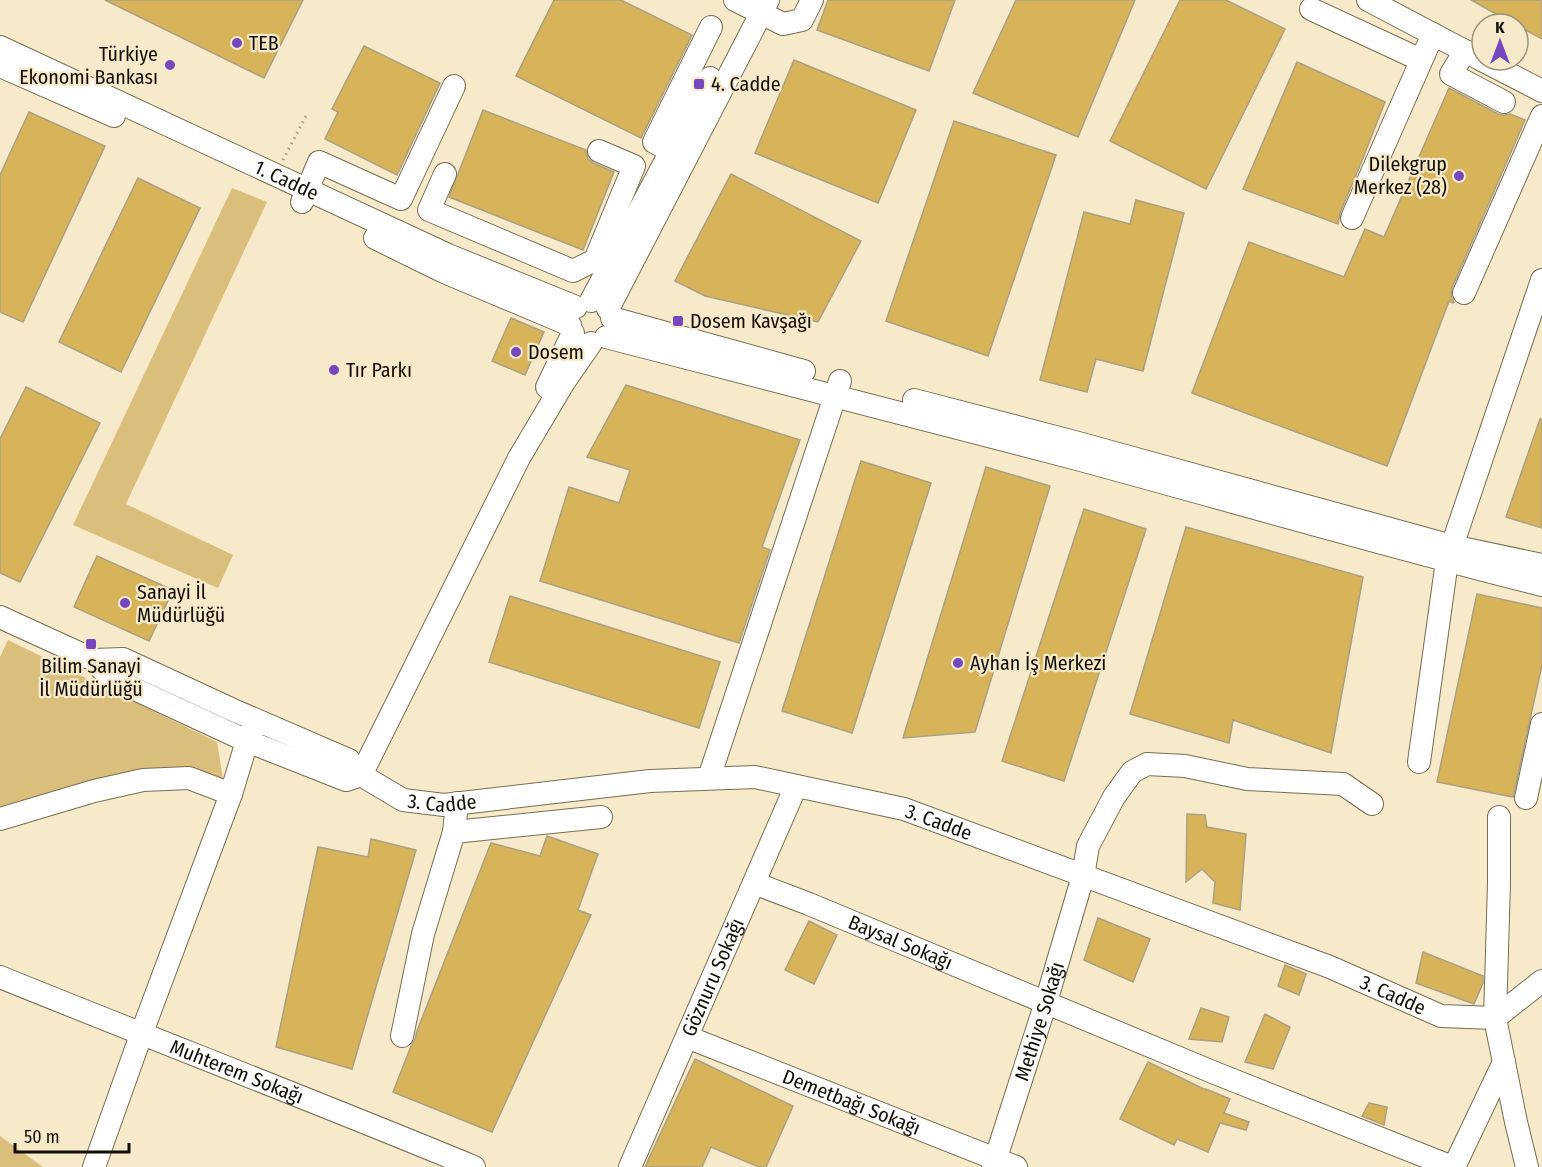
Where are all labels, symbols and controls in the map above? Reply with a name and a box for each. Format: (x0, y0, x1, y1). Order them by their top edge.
north arrow (1470, 12, 1530, 72)
text: K (1495, 18, 1505, 37)
place label: TEB (249, 31, 279, 55)
marker: TEB (230, 36, 244, 50)
place label: Türkiye Ekonomi Bankası (19, 42, 158, 89)
marker: Türkiye Ekonomi Bankası (163, 58, 177, 72)
place label: 4. Cadde (711, 72, 781, 96)
marker: 4. Cadde (692, 77, 706, 91)
place label: Dilekgrup Merkez (28) (1354, 152, 1447, 199)
street label: 1. Cadde (251, 155, 322, 205)
marker: Dilekgrup Merkez (28) (1452, 169, 1466, 183)
place label: Dosem Kavşağı (690, 309, 812, 334)
marker: Dosem Kavşağı (671, 314, 685, 328)
place label: Dosem (528, 340, 584, 364)
marker: Dosem (509, 345, 523, 359)
place label: Tır Parkı (346, 358, 412, 382)
marker: Tır Parkı (327, 363, 341, 377)
place label: Sanayi İl Müdürlüğü (137, 580, 225, 627)
marker: Sanayi İl Müdürlüğü (118, 596, 132, 610)
marker: Bilim Sanayi İl Müdürlüğü (84, 637, 98, 651)
place label: Ayhan İş Merkezi (970, 651, 1106, 676)
place label: Bilim Sanayi İl Müdürlüğü (39, 654, 143, 701)
marker: Ayhan İş Merkezi (951, 656, 965, 670)
street label: 3. Cadde (406, 789, 478, 817)
street label: 3. Cadde (902, 799, 975, 845)
street label: Baysal Sokağı (845, 910, 956, 974)
street label: Göznuru Sokağı (676, 914, 749, 1040)
street label: Methiye Sokağı (1010, 959, 1069, 1084)
street label: 3. Cadde (1356, 970, 1429, 1020)
street label: Muhterem Sokağı (167, 1034, 307, 1109)
street label: Demetbağı Sokağı (779, 1064, 924, 1140)
scale bar (15, 1116, 129, 1154)
text: 50 m (24, 1126, 60, 1148)

